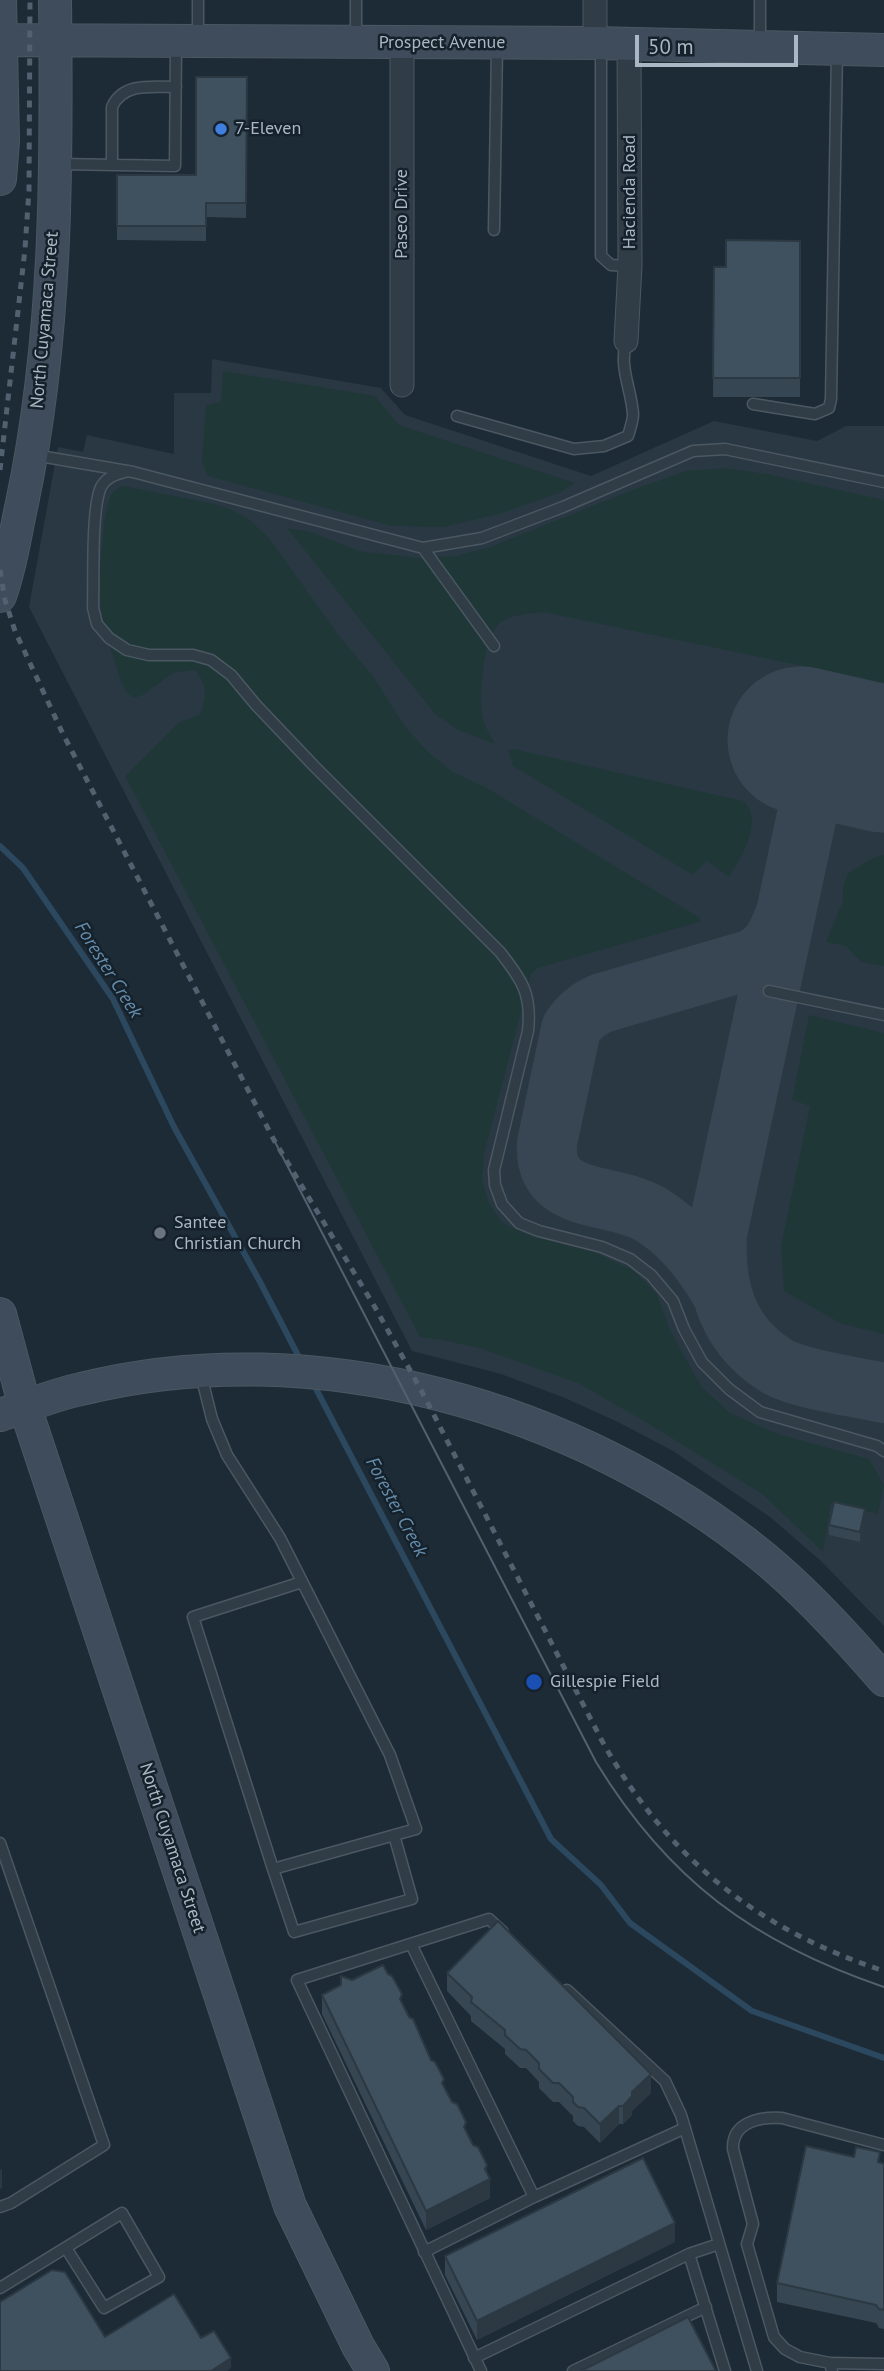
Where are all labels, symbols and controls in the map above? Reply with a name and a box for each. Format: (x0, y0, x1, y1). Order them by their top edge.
scale bar (639, 21, 802, 65)
street label: Prospect Avenue (379, 32, 505, 54)
text: 50 m (648, 33, 694, 60)
place label: 7-Eleven (235, 118, 301, 140)
marker: 7-Eleven (213, 121, 229, 137)
street label: Hacienda Road (619, 135, 641, 249)
street label: Paseo Drive (391, 169, 413, 259)
street label: North Cuyamaca Street (27, 231, 63, 409)
water label: Forester Creek (69, 918, 147, 1022)
place label: Santee Christian Church (174, 1212, 301, 1254)
marker: Santee Christian Church (152, 1225, 168, 1241)
water label: Forester Creek (360, 1453, 432, 1561)
place label: Gillespie Field (550, 1671, 660, 1693)
marker: Gillespie Field (524, 1672, 544, 1692)
street label: North Cuyamaca Street (134, 1760, 210, 1936)

